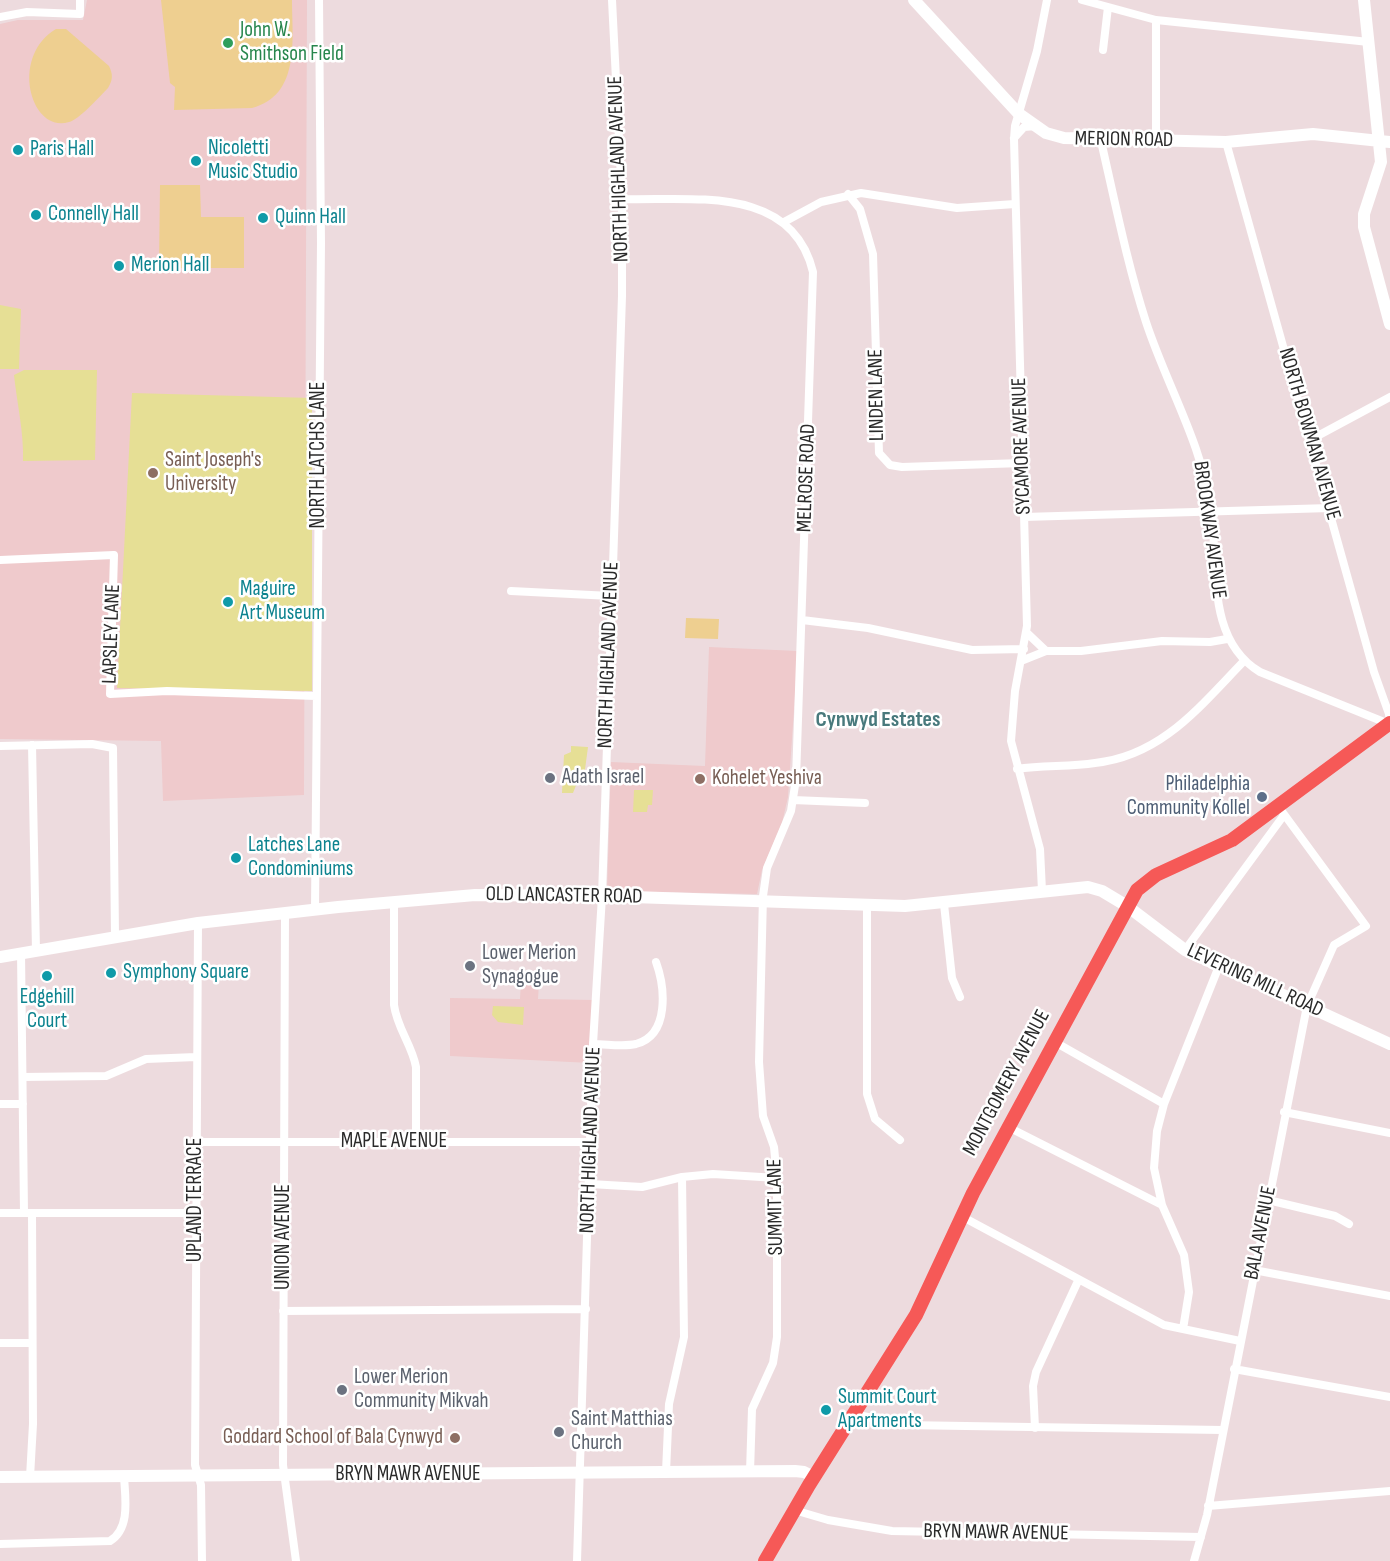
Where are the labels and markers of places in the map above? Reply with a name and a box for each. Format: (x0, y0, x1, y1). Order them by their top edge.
place label: John W. Smithson Field (240, 18, 344, 68)
marker: John W. Smithson Field (221, 36, 235, 50)
place label: Nicoletti Music Studio (208, 136, 298, 186)
place label: Paris Hall (30, 137, 94, 163)
marker: Paris Hall (11, 143, 25, 157)
marker: Nicoletti Music Studio (189, 154, 203, 168)
place label: Connelly Hall (48, 202, 139, 228)
place label: Quinn Hall (275, 205, 346, 231)
marker: Connelly Hall (29, 208, 43, 222)
marker: Quinn Hall (256, 211, 270, 225)
place label: Merion Hall (131, 253, 209, 279)
marker: Merion Hall (112, 259, 126, 273)
place label: Saint Joseph's University (165, 448, 262, 498)
marker: Saint Joseph's University (146, 466, 160, 480)
place label: Maguire Art Museum (240, 577, 325, 627)
marker: Maguire Art Museum (221, 595, 235, 609)
place label: Adath Israel (562, 765, 644, 791)
place label: Kohelet Yeshiva (712, 766, 822, 792)
marker: Adath Israel (543, 771, 557, 785)
marker: Kohelet Yeshiva (693, 772, 707, 786)
place label: Philadelphia Community Kollel (1127, 772, 1250, 822)
marker: Philadelphia Community Kollel (1255, 790, 1269, 804)
place label: Latches Lane Condominiums (248, 833, 353, 883)
marker: Latches Lane Condominiums (229, 851, 243, 865)
place label: Lower Merion Synagogue (482, 941, 576, 991)
marker: Lower Merion Synagogue (463, 959, 477, 973)
place label: Symphony Square (123, 960, 249, 986)
marker: Symphony Square (104, 966, 118, 980)
marker: Edgehill Court (40, 969, 54, 983)
place label: Edgehill Court (20, 985, 74, 1035)
place label: Lower Merion Community Mikvah (354, 1365, 489, 1415)
marker: Lower Merion Community Mikvah (335, 1383, 349, 1397)
place label: Summit Court Apartments (838, 1385, 937, 1435)
marker: Summit Court Apartments (819, 1403, 833, 1417)
place label: Saint Matthias Church (571, 1407, 673, 1457)
place label: Goddard School of Bala Cynwyd (223, 1425, 443, 1451)
marker: Saint Matthias Church (552, 1425, 566, 1439)
marker: Goddard School of Bala Cynwyd (448, 1431, 462, 1445)

